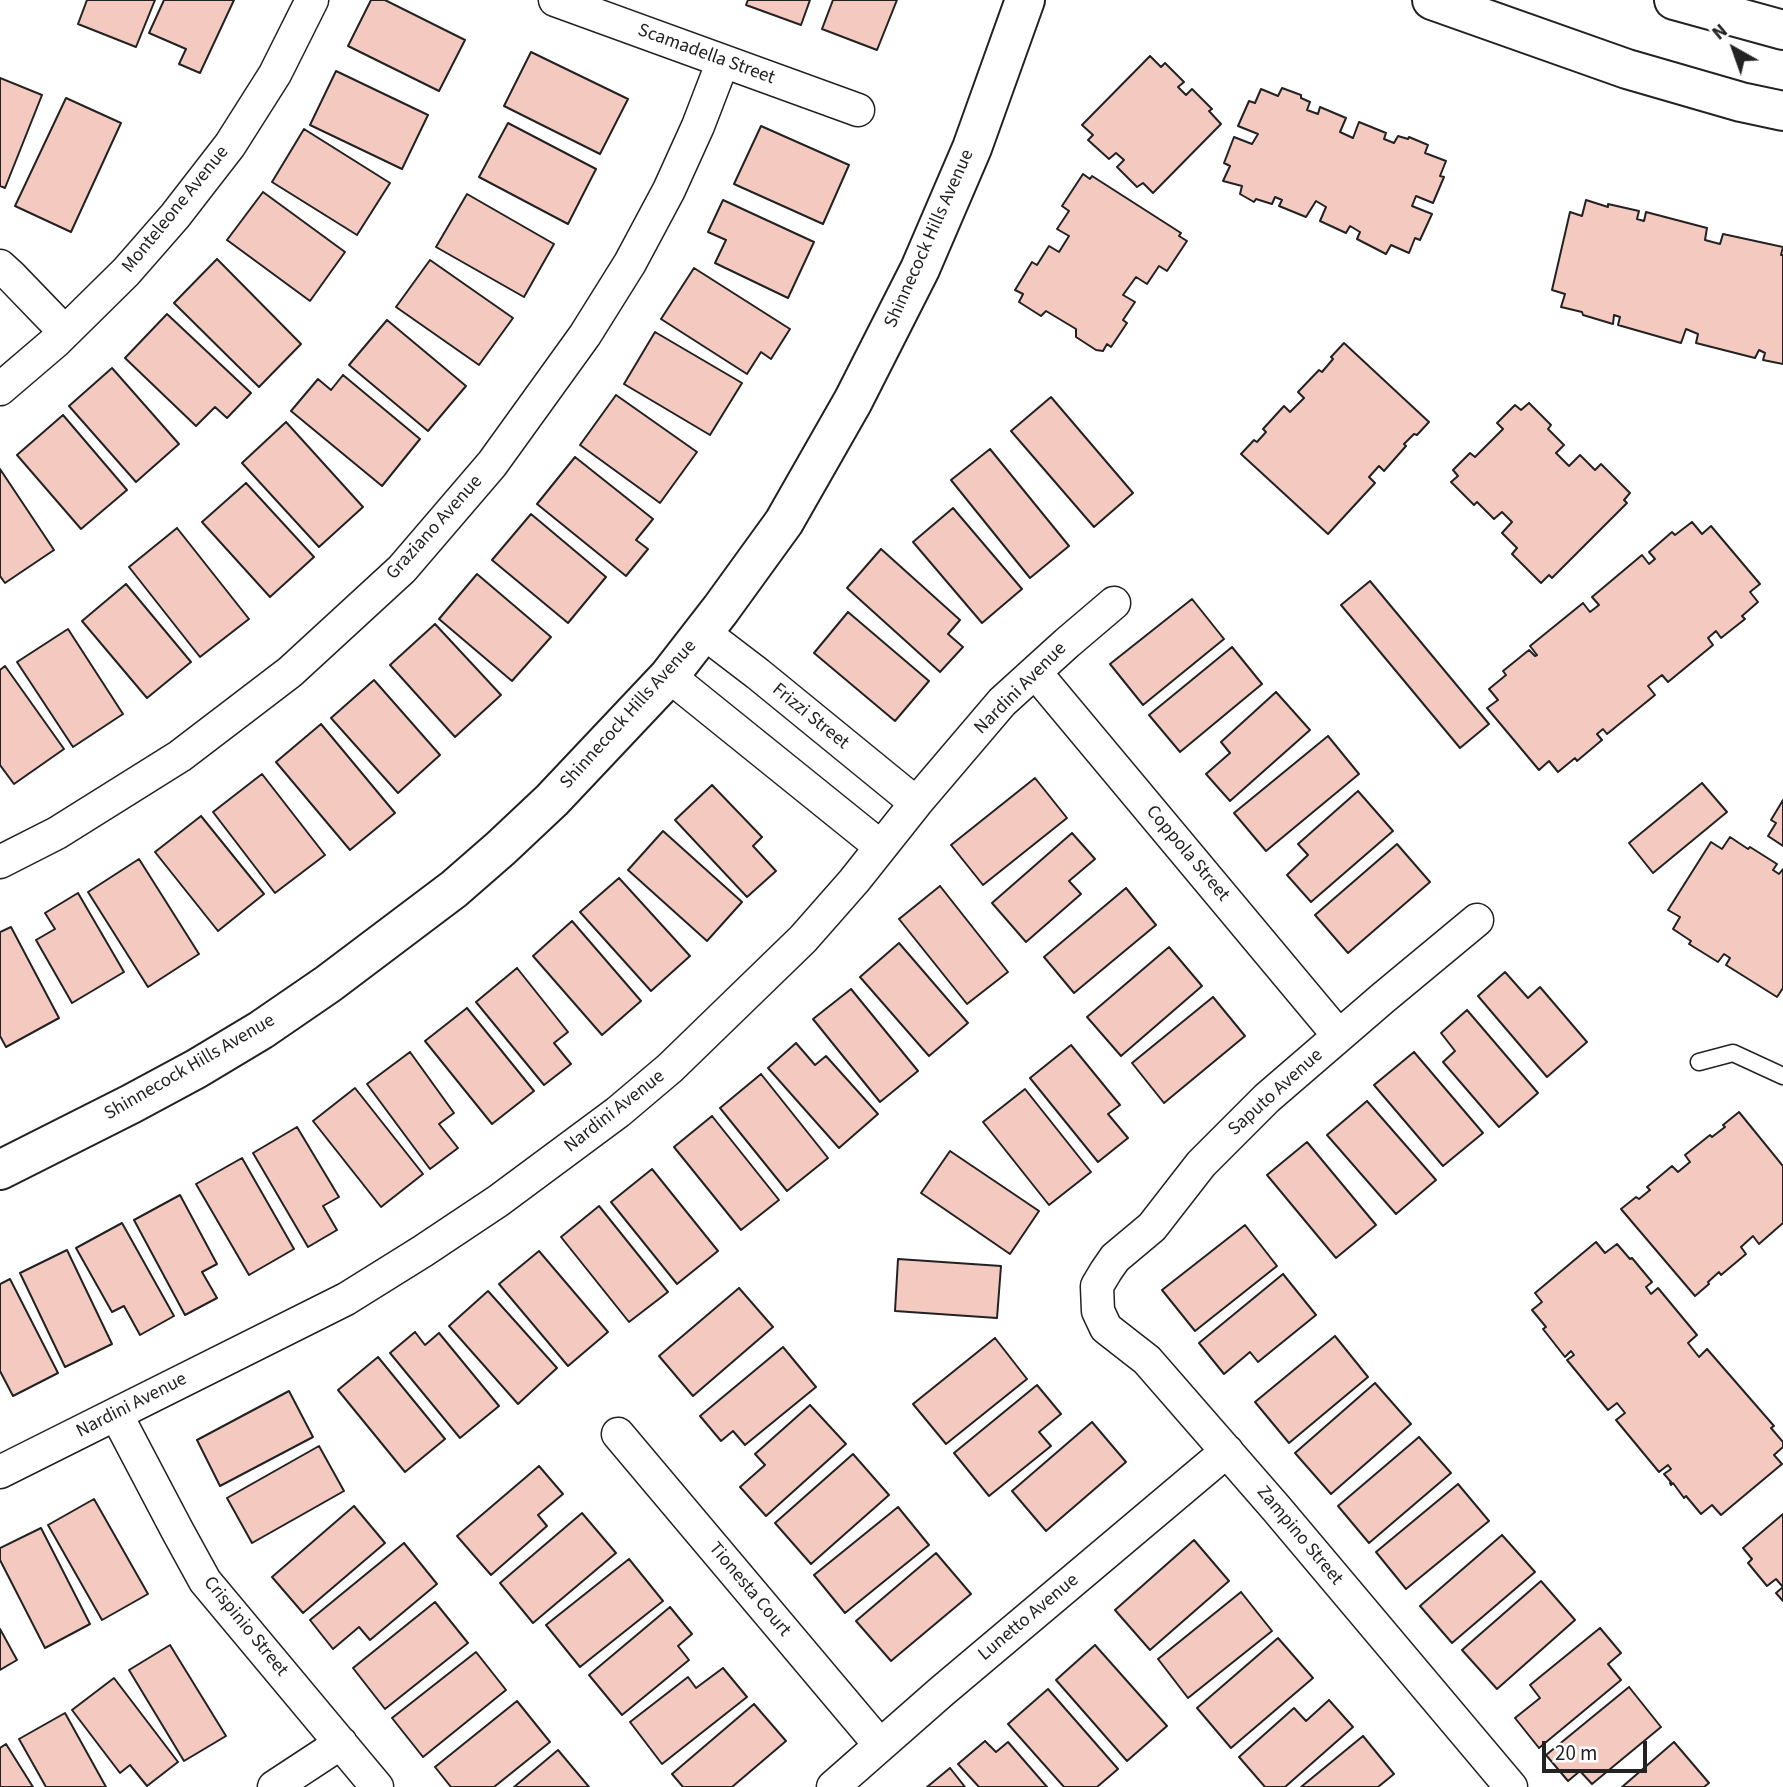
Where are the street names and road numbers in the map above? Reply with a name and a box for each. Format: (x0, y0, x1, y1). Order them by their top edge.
street label: Scamadella Street (634, 20, 778, 90)
street label: Monteleone Avenue (118, 142, 234, 278)
street label: Shinnecock Hills Avenue (880, 146, 980, 332)
street label: Graziano Avenue (382, 471, 488, 585)
street label: Shinnecock Hills Avenue (556, 636, 702, 794)
street label: Nardini Avenue (970, 638, 1072, 740)
street label: Frizzi Street (767, 679, 853, 755)
street label: Coppola Street (1140, 801, 1234, 907)
street label: Shinnecock Hills Avenue (101, 1010, 279, 1126)
street label: Saputo Avenue (1224, 1045, 1328, 1141)
street label: Nardini Avenue (560, 1066, 670, 1158)
street label: Nardini Avenue (73, 1368, 191, 1444)
street label: Zampino Street (1251, 1482, 1347, 1590)
street label: Tionesta Court (703, 1538, 795, 1642)
street label: Lunetto Avenue (974, 1569, 1084, 1667)
street label: Crispinio Street (198, 1572, 292, 1682)

